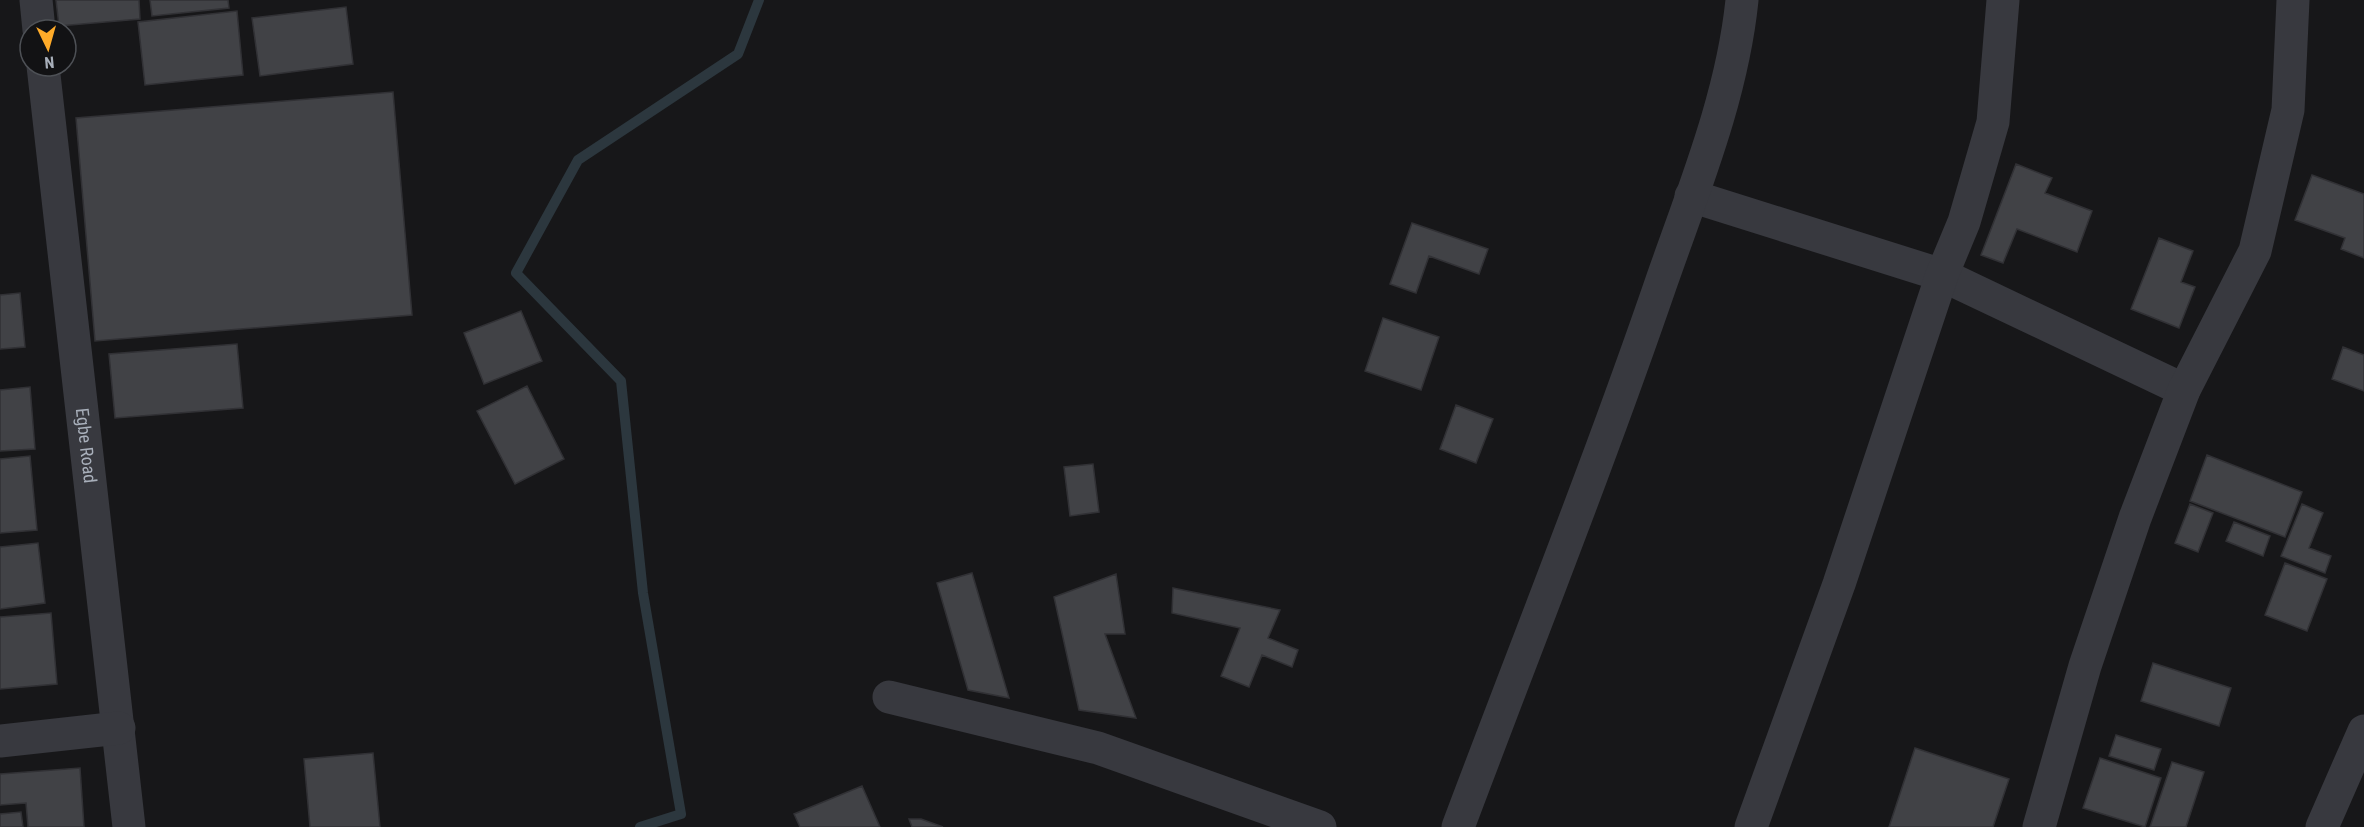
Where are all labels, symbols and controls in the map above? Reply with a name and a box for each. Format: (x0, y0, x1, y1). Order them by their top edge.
north arrow (18, 18, 78, 78)
text: N (44, 53, 55, 72)
street label: Egbe Road (72, 407, 101, 484)

